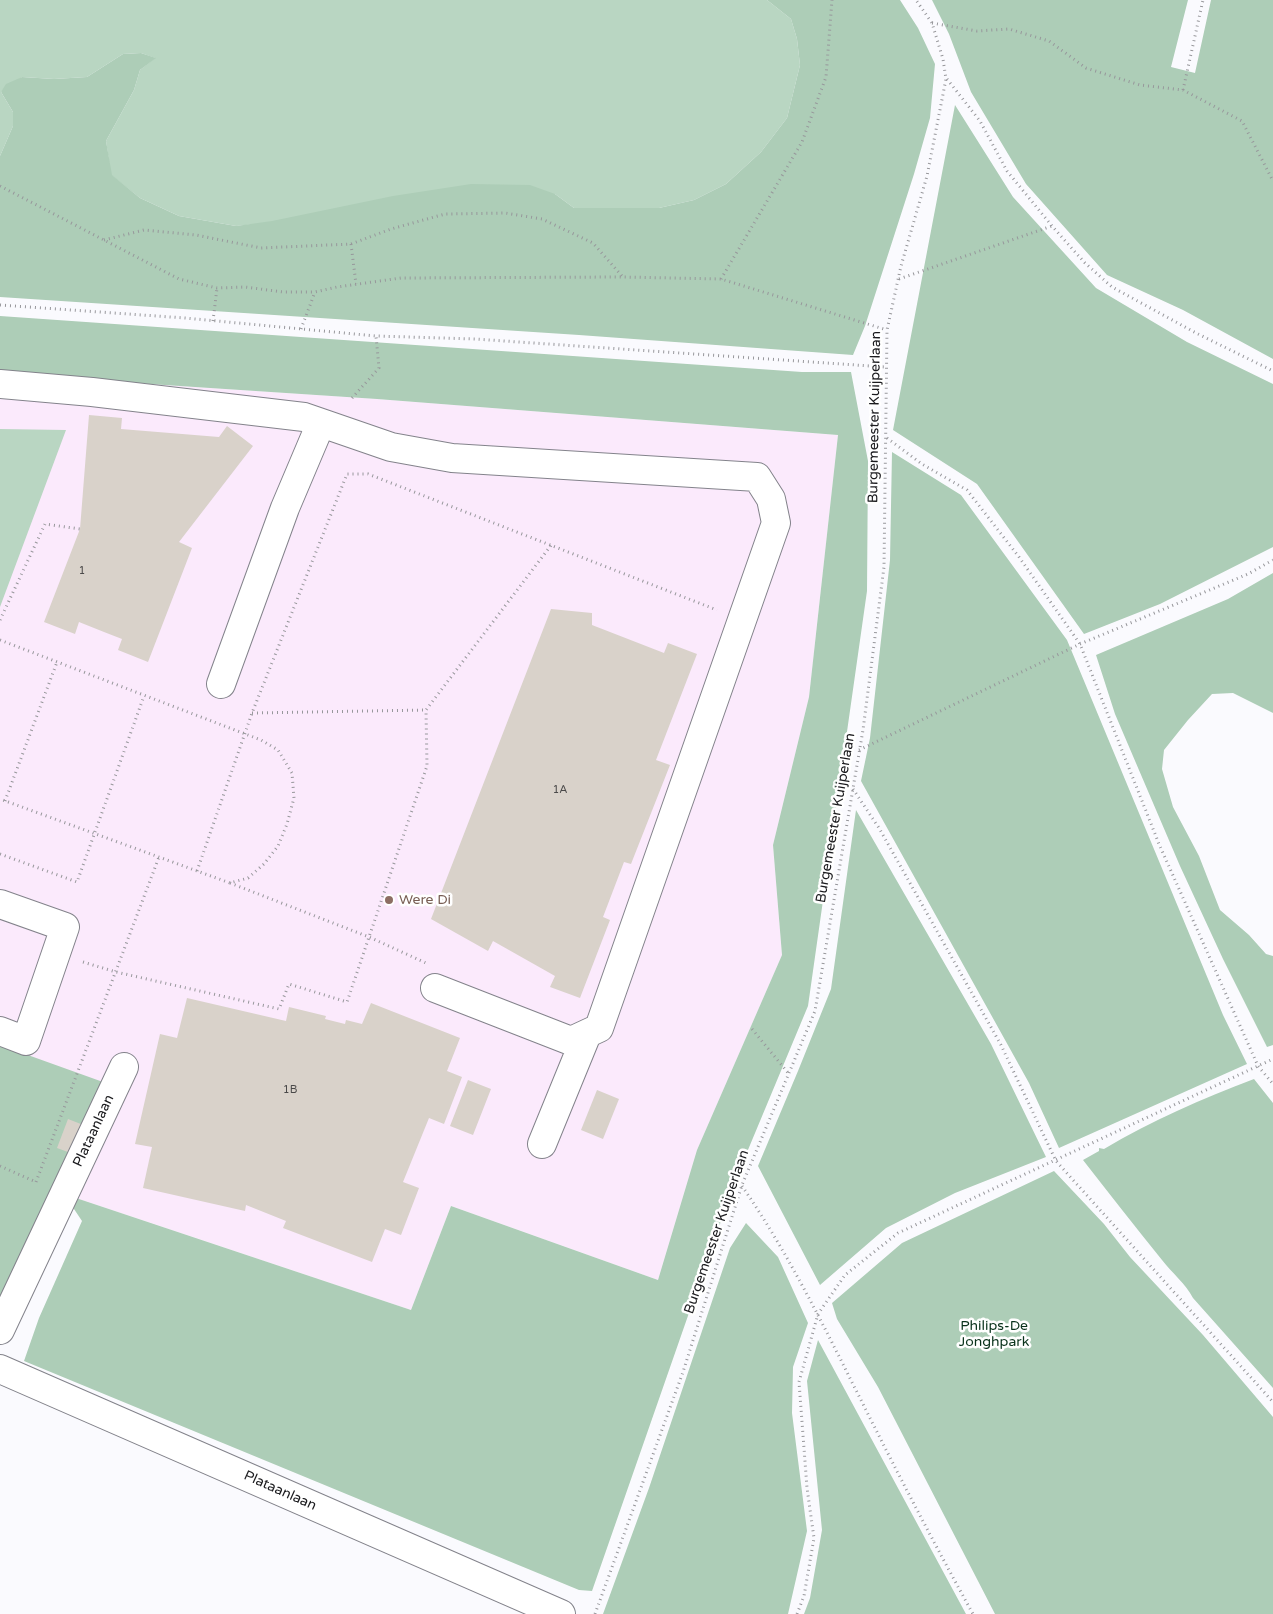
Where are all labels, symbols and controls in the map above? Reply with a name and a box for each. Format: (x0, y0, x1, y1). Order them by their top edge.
street label: Burgemeester Kuijperlaan (865, 331, 885, 503)
house number: 1 (79, 564, 85, 578)
street label: Burgemeester Kuijperlaan (813, 732, 859, 904)
house number: 1A (552, 783, 568, 797)
place label: Were Di (399, 892, 451, 908)
marker: Were Di (383, 894, 395, 906)
house number: 1B (283, 1083, 297, 1097)
street label: Plataanlaan (70, 1092, 118, 1170)
street label: Burgemeester Kuijperlaan (681, 1148, 753, 1316)
park label: Philips-De Jonghpark (959, 1318, 1029, 1350)
street label: Plataanlaan (241, 1467, 319, 1515)

